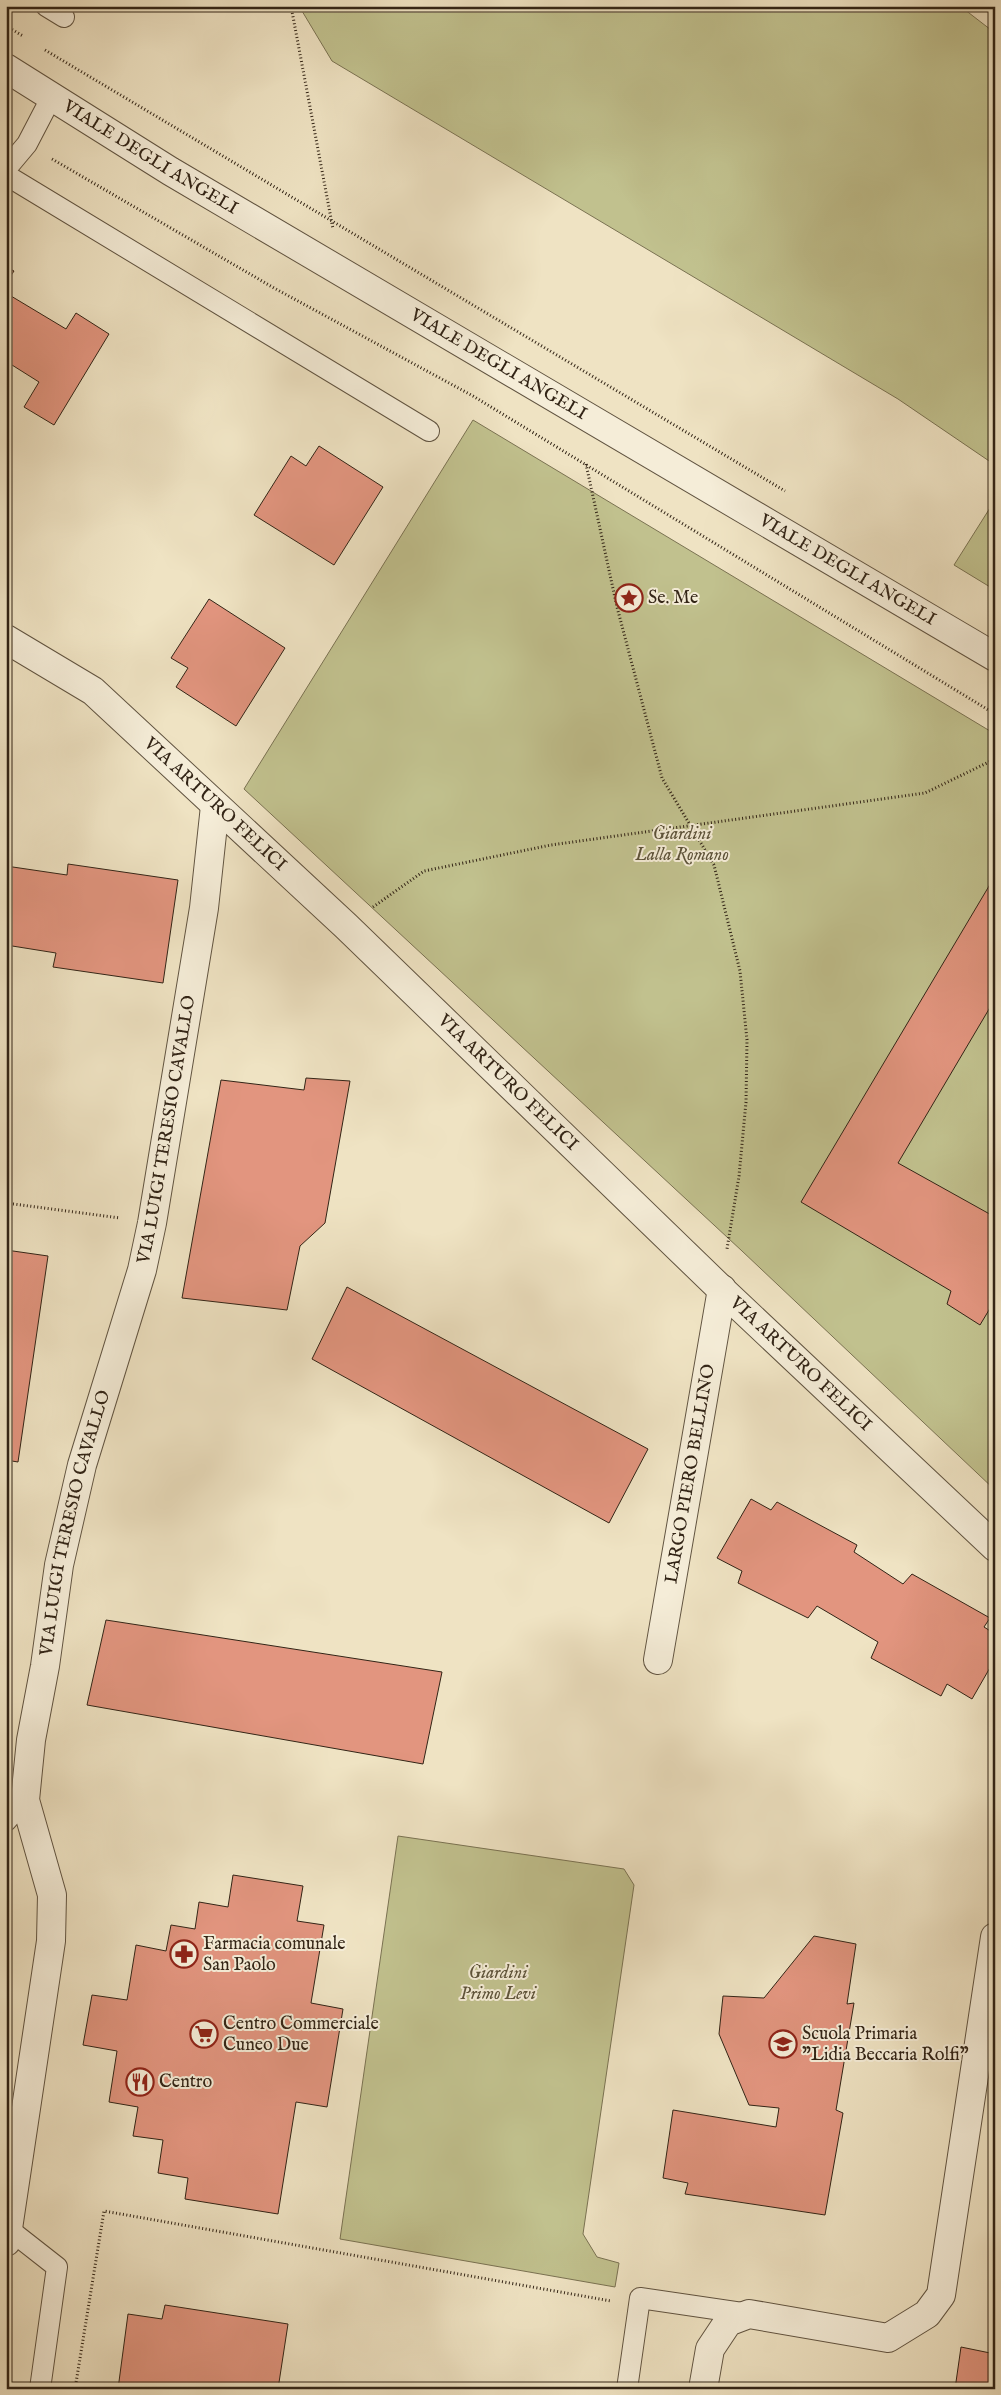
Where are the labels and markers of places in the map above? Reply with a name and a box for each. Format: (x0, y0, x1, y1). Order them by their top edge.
place icon: Se. Me (614, 583, 644, 613)
place label: Se. Me (648, 587, 698, 610)
place label: Farmacia comunale San Paolo (203, 1933, 346, 1977)
pharmacy icon: Farmacia comunale San Paolo (169, 1939, 199, 1969)
place label: Centro Commerciale Cuneo Due (223, 2013, 379, 2057)
supermarket icon: Centro Commerciale Cuneo Due (189, 2019, 219, 2049)
place label: Scuola Primaria "Lidia Beccaria Rolfi" (802, 2023, 969, 2067)
school or university icon: Scuola Primaria "Lidia Beccaria Rolfi" (768, 2029, 798, 2059)
restaurant icon: Centro (125, 2067, 155, 2097)
place label: Centro (159, 2071, 212, 2094)

